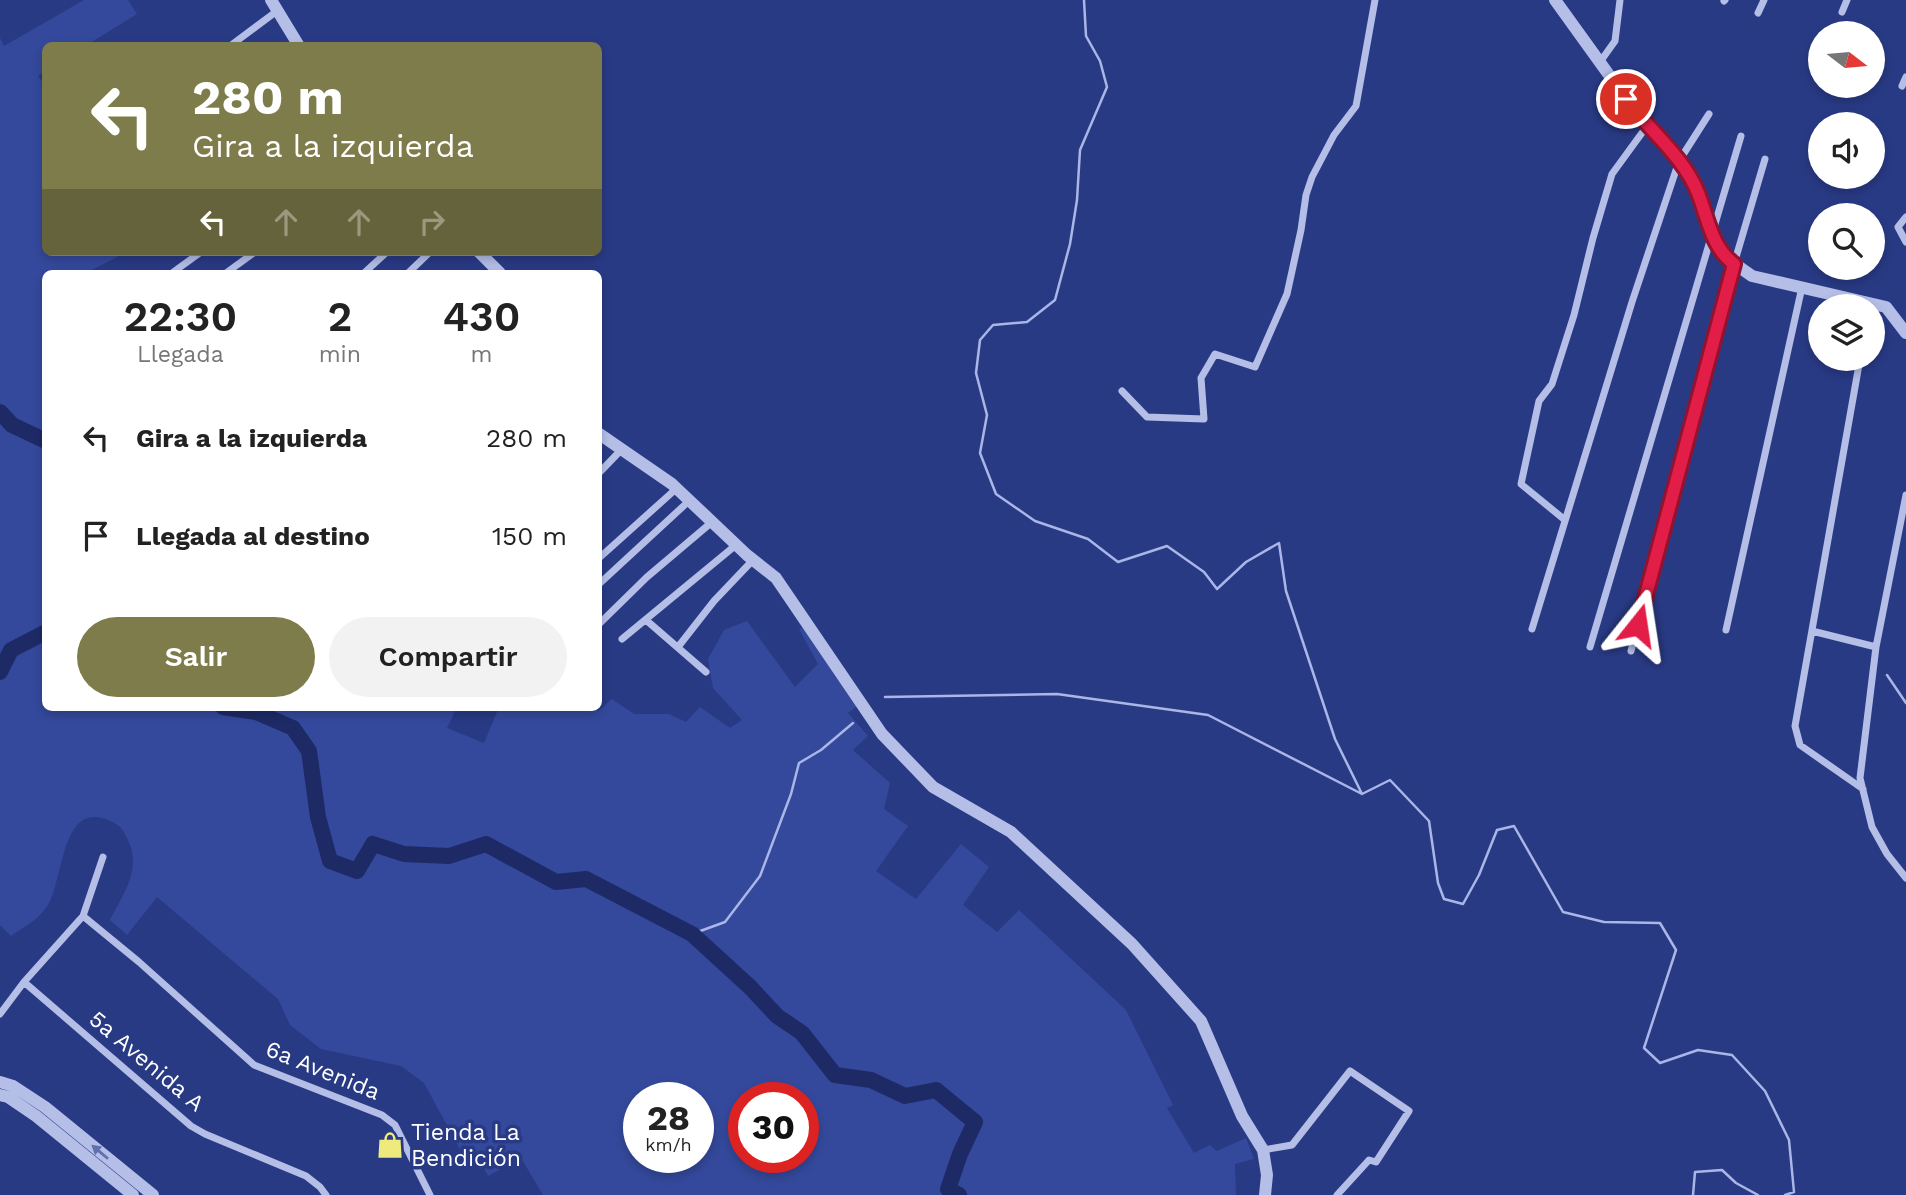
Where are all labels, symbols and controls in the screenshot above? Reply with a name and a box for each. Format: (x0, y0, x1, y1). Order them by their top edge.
north arrow (1808, 21, 1885, 98)
map controls (1808, 21, 1885, 371)
text: 280 m (192, 68, 344, 126)
pin (1596, 69, 1656, 129)
icon: left (77, 70, 168, 161)
icon: arrive (1607, 80, 1645, 118)
button: sound (1808, 112, 1885, 189)
text: Gira a la izquierda (192, 127, 474, 165)
icon: left (194, 203, 232, 241)
icon: ahead (267, 203, 305, 241)
icon: ahead (340, 203, 378, 241)
icon: right (413, 203, 451, 241)
button: search (1808, 203, 1885, 280)
text: 22:30 (123, 292, 237, 341)
text: 2 (327, 292, 352, 341)
text: 430 (442, 292, 520, 341)
button: layers (1808, 294, 1885, 371)
text: Llegada (137, 341, 224, 368)
text: min (319, 341, 361, 368)
text: m (471, 341, 492, 368)
icon: left (77, 419, 115, 457)
text: Gira a la izquierda (136, 423, 367, 453)
text: 280 m (486, 423, 567, 453)
icon: arrive (77, 517, 115, 555)
text: Llegada al destino (136, 521, 370, 551)
text: 150 m (492, 521, 567, 551)
position arrow (1601, 588, 1675, 662)
button: Salir (77, 617, 315, 697)
button: Compartir (329, 617, 567, 697)
street label: 5a Avenida A (84, 1005, 210, 1117)
street label: 6a Avenida (262, 1035, 384, 1106)
speed limit sign: 30 (728, 1082, 819, 1173)
text: 28 (647, 1097, 690, 1139)
place label: Tienda La Bendición (411, 1119, 521, 1172)
shop icon: Tienda La Bendición (375, 1130, 405, 1160)
text: km/h (645, 1134, 692, 1155)
one-way arrow (91, 1145, 108, 1160)

